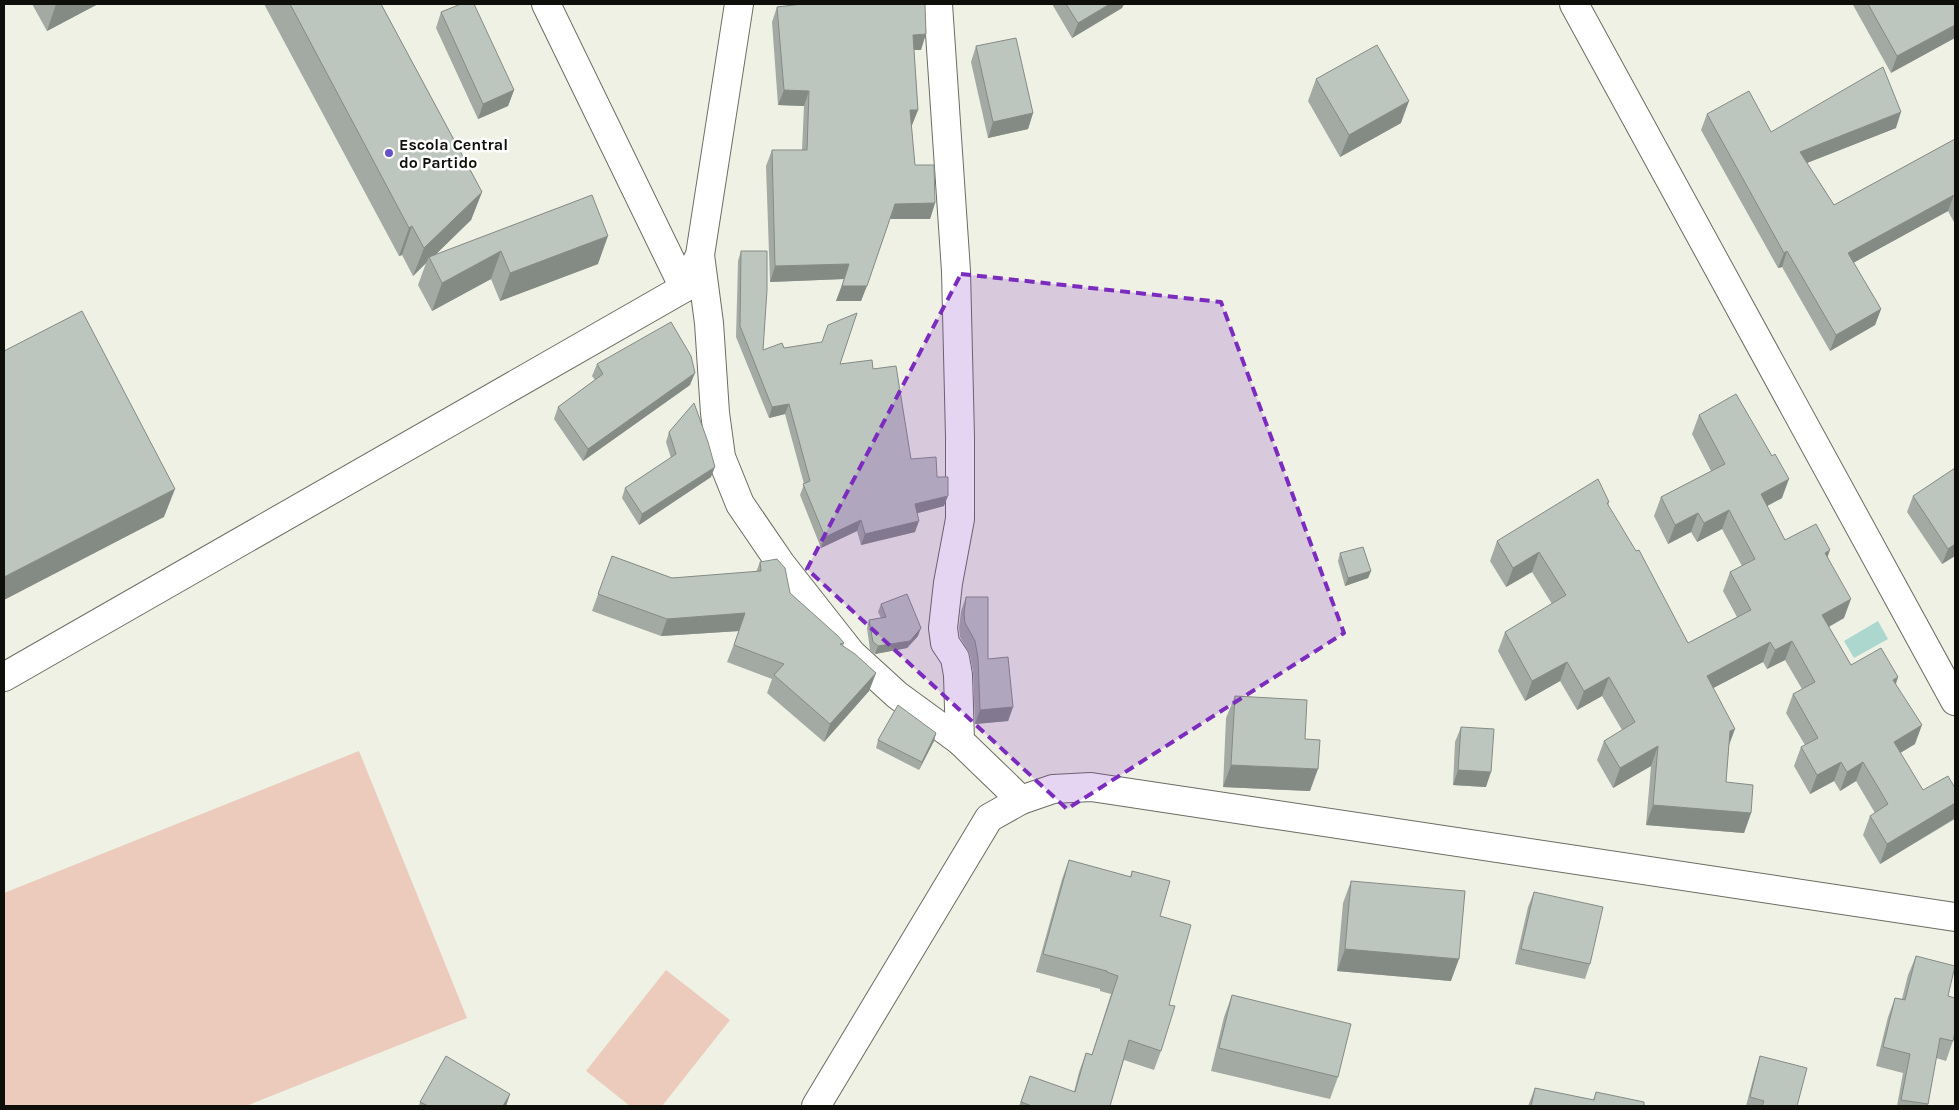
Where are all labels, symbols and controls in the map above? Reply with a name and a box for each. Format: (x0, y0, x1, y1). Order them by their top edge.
place label: Escola Central do Partido (399, 135, 508, 172)
marker: Escola Central do Partido (383, 147, 395, 159)

